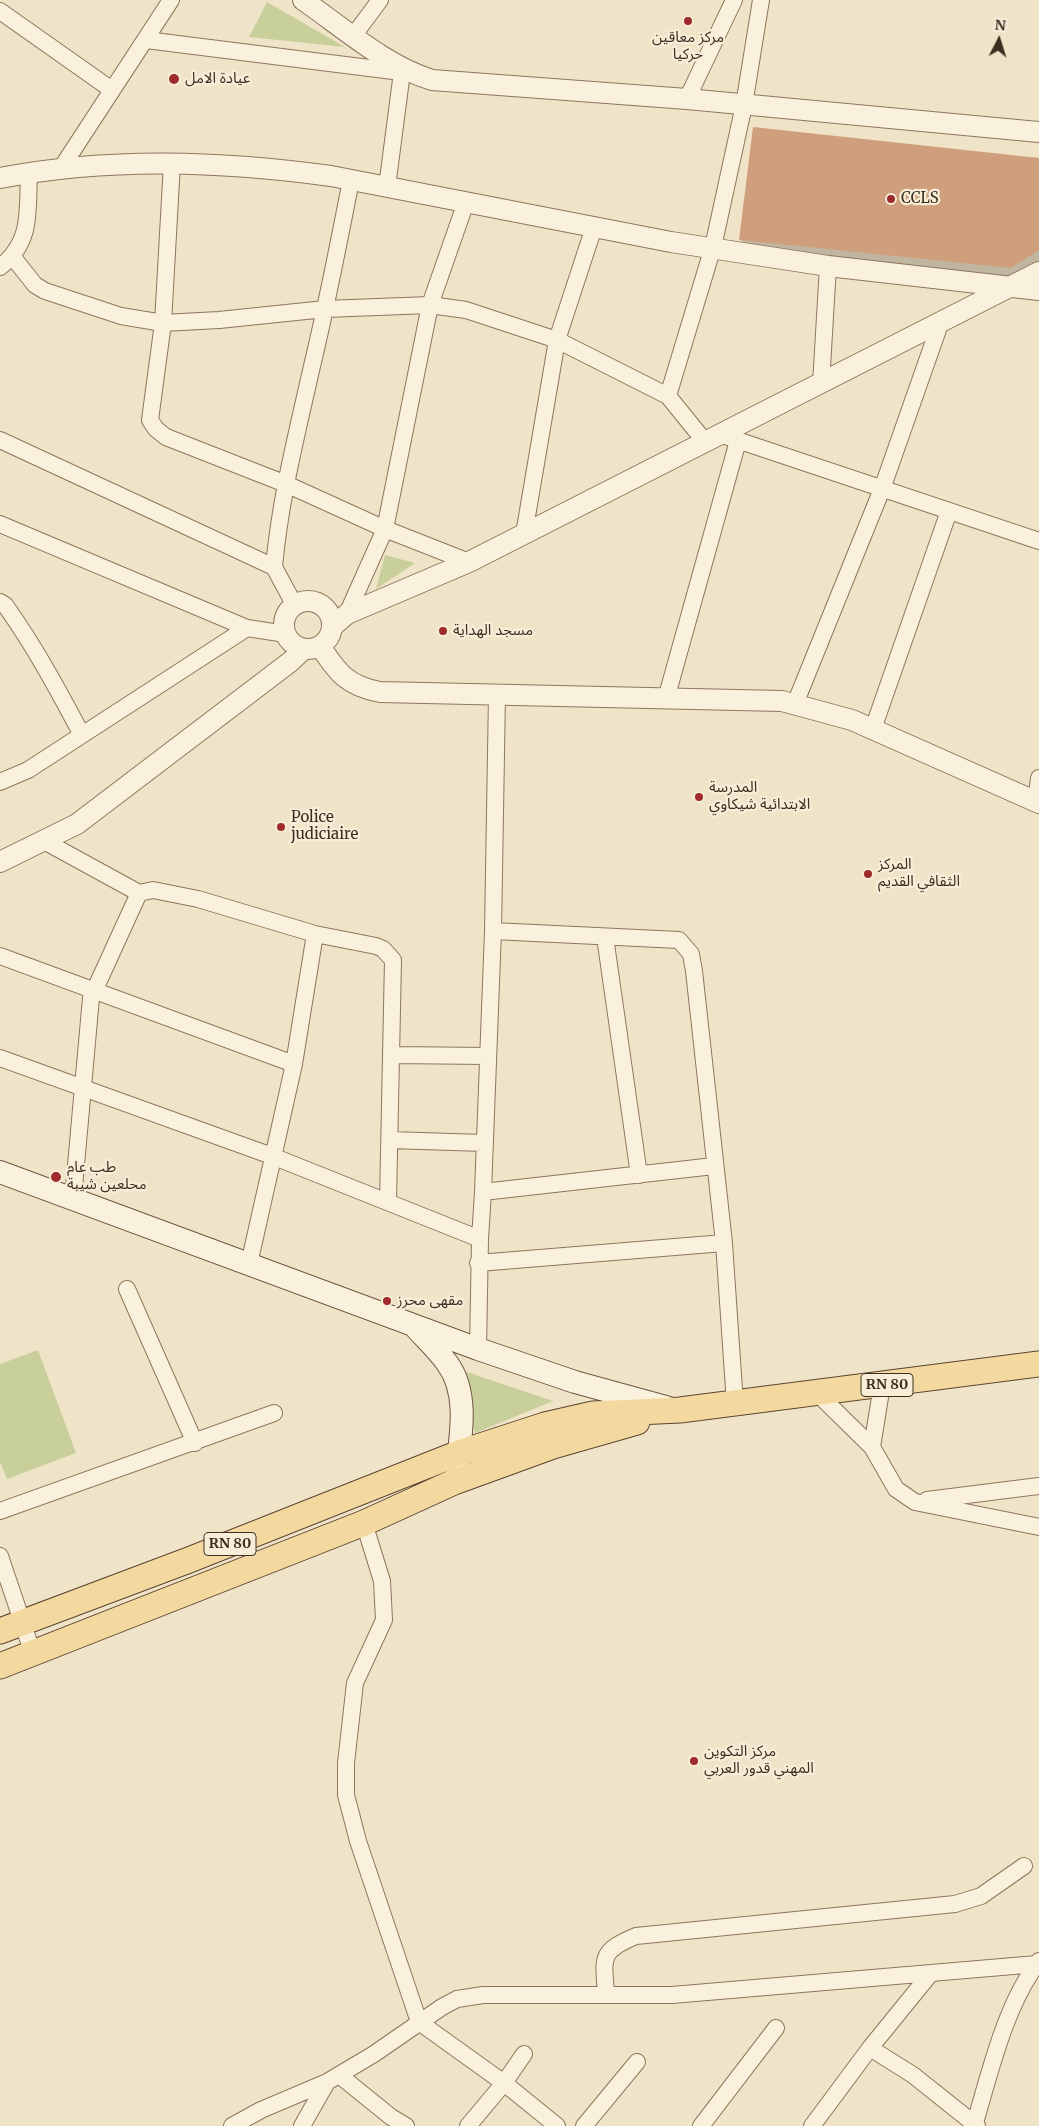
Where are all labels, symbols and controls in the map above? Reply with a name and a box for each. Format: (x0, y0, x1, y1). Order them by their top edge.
marker: مركز معاقين حركيا (682, 15, 694, 27)
north arrow (974, 15, 1024, 65)
text: N (994, 16, 1007, 35)
place label: مركز معاقين حركيا (652, 29, 724, 64)
place label: عيادة الامل (185, 70, 250, 88)
marker: عيادة الامل (167, 72, 181, 86)
place label: CCLS (901, 190, 939, 208)
marker: CCLS (885, 193, 897, 205)
place label: مسجد الهداية (453, 622, 533, 640)
marker: مسجد الهداية (437, 625, 449, 637)
place label: المدرسة الابتدائية شيكاوي (709, 779, 810, 814)
marker: المدرسة الابتدائية شيكاوي (693, 791, 705, 803)
place label: Police judiciaire (291, 809, 358, 844)
marker: Police judiciaire (275, 821, 287, 833)
place label: المركز الثقافي القديم (878, 856, 960, 891)
marker: المركز الثقافي القديم (862, 868, 874, 880)
place label: طب عام محلعين شيبة (67, 1159, 147, 1194)
marker: طب عام محلعين شيبة (49, 1170, 63, 1184)
place label: مقهى محرز (397, 1292, 463, 1310)
marker: مقهى محرز (381, 1295, 393, 1307)
road number: RN 80 (861, 1374, 913, 1396)
road number: RN 80 (204, 1532, 256, 1556)
place label: مركز التكوين المهني قدور العربي (704, 1743, 814, 1778)
marker: مركز التكوين المهني قدور العربي (688, 1755, 700, 1767)

